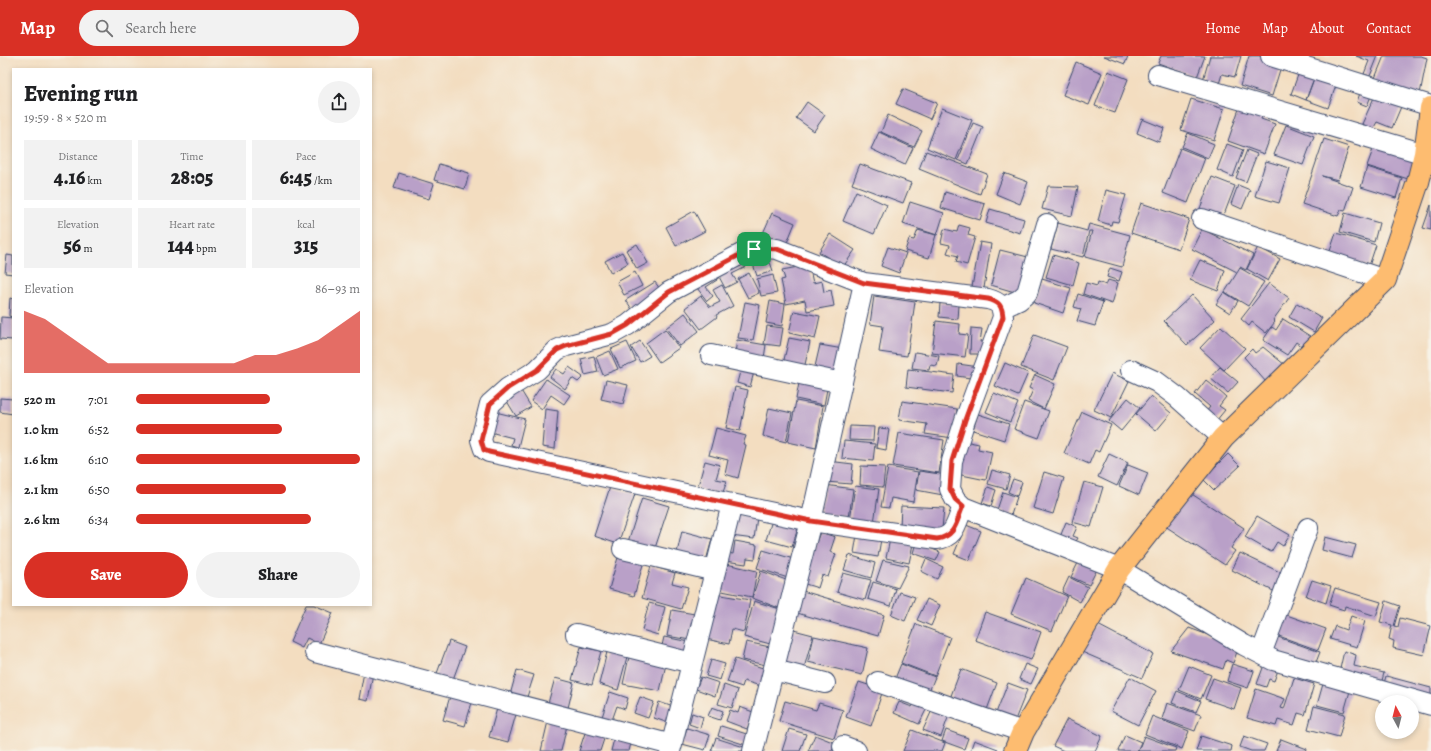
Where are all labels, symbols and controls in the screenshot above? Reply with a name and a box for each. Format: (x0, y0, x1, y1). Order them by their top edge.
search box (79, 10, 359, 46)
text: Map (20, 15, 55, 41)
icon: search (93, 17, 115, 39)
text: Search here (125, 18, 197, 38)
text: Home (1205, 19, 1240, 38)
text: Map (1262, 19, 1288, 38)
text: About (1310, 19, 1344, 38)
text: Contact (1366, 19, 1411, 38)
text: Evening run (24, 79, 138, 109)
button: share (318, 81, 360, 123)
text: 19:59 · 8 × 520 m (24, 109, 107, 126)
text: Distance (58, 149, 98, 164)
text: Time (181, 149, 203, 164)
text: Pace (296, 149, 316, 164)
text: 4.16 (54, 164, 85, 191)
text: 28:05 (171, 164, 213, 191)
text: 6:45 (280, 164, 312, 191)
text: km (85, 173, 102, 188)
text: /km (312, 173, 332, 188)
text: Elevation (57, 217, 99, 232)
text: Heart rate (169, 217, 215, 232)
text: kcal (297, 217, 315, 232)
text: 56 (63, 232, 81, 259)
text: 144 (167, 232, 194, 259)
text: 315 (294, 232, 318, 259)
pin (737, 232, 771, 266)
icon: arrive (743, 238, 765, 260)
text: m (81, 241, 93, 256)
text: bpm (194, 241, 217, 256)
text: Elevation (24, 280, 74, 297)
text: 86–93 m (315, 280, 360, 297)
text: 520 m (24, 391, 56, 408)
text: 7:01 (88, 391, 108, 408)
text: 1.0 km (24, 421, 59, 438)
text: 6:52 (88, 421, 109, 438)
text: 1.6 km (24, 451, 58, 468)
text: 6:10 (88, 451, 108, 468)
text: 2.1 km (24, 481, 58, 498)
text: 6:50 (88, 481, 110, 498)
text: 2.6 km (24, 511, 60, 528)
text: 6:34 (88, 511, 108, 528)
button: Save (24, 552, 188, 598)
button: Share (196, 552, 360, 598)
north arrow (1375, 695, 1419, 739)
map controls (1375, 695, 1419, 739)

